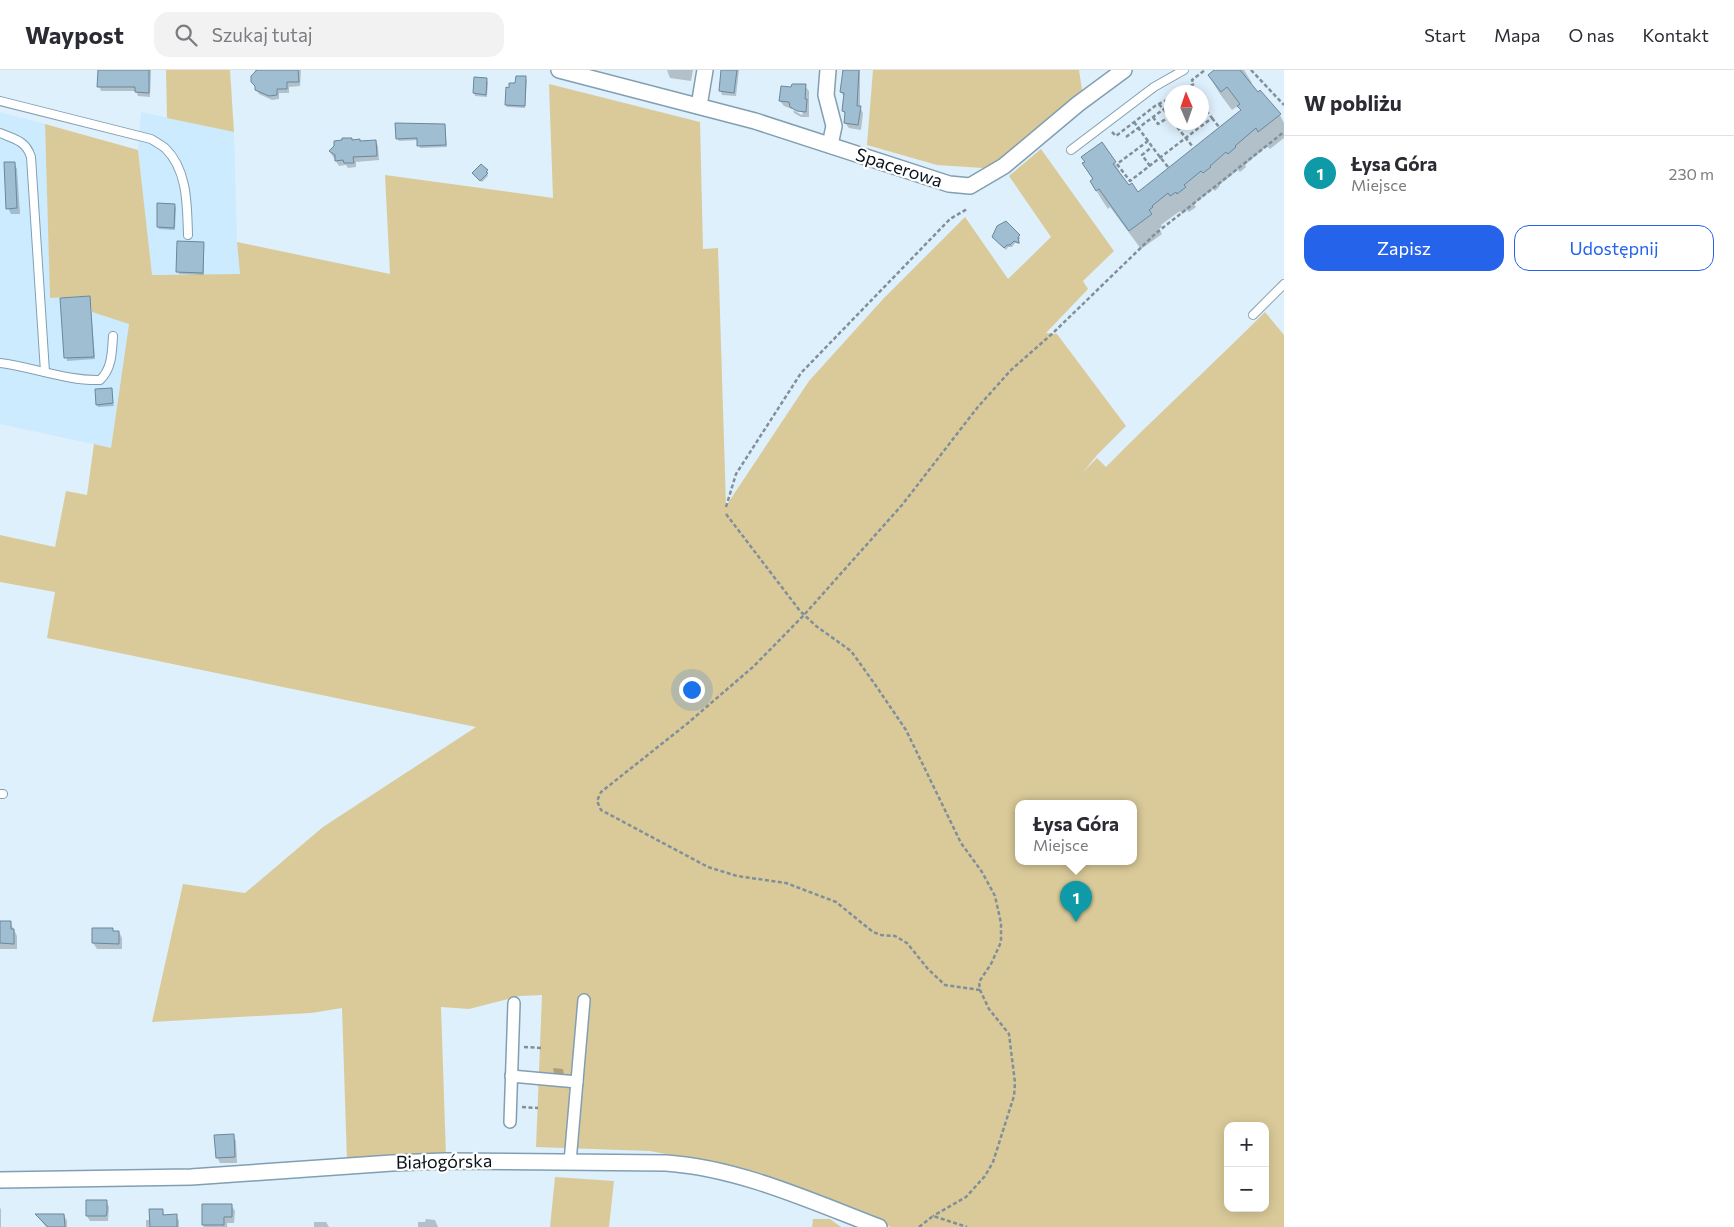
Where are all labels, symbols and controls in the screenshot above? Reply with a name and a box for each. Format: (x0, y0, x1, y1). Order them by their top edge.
search box (154, 12, 504, 57)
text: Waypost (25, 20, 124, 49)
icon: search (172, 21, 200, 49)
text: Szukaj tutaj (212, 23, 313, 46)
text: Start (1424, 24, 1466, 46)
text: Mapa (1494, 24, 1540, 46)
text: O nas (1568, 24, 1615, 46)
text: Kontakt (1643, 24, 1709, 46)
north arrow (1164, 85, 1209, 130)
text: W pobliżu (1304, 90, 1402, 115)
street label: Spacerowa (853, 143, 945, 191)
text: Łysa Góra (1351, 152, 1437, 175)
text: 1 (1316, 164, 1324, 183)
text: 230 m (1669, 164, 1714, 183)
text: Miejsce (1351, 175, 1407, 194)
button: Zapisz (1304, 225, 1504, 271)
button: Udostępnij (1514, 225, 1714, 271)
your location (679, 677, 705, 703)
popup (1015, 800, 1137, 865)
text: Łysa Góra (1033, 812, 1119, 835)
text: Miejsce (1033, 835, 1088, 854)
pin: 1 (1060, 881, 1092, 922)
map controls (1224, 1122, 1269, 1212)
button: + (1224, 1122, 1269, 1167)
street label: Białogórska (396, 1149, 492, 1173)
button: − (1224, 1167, 1269, 1212)

